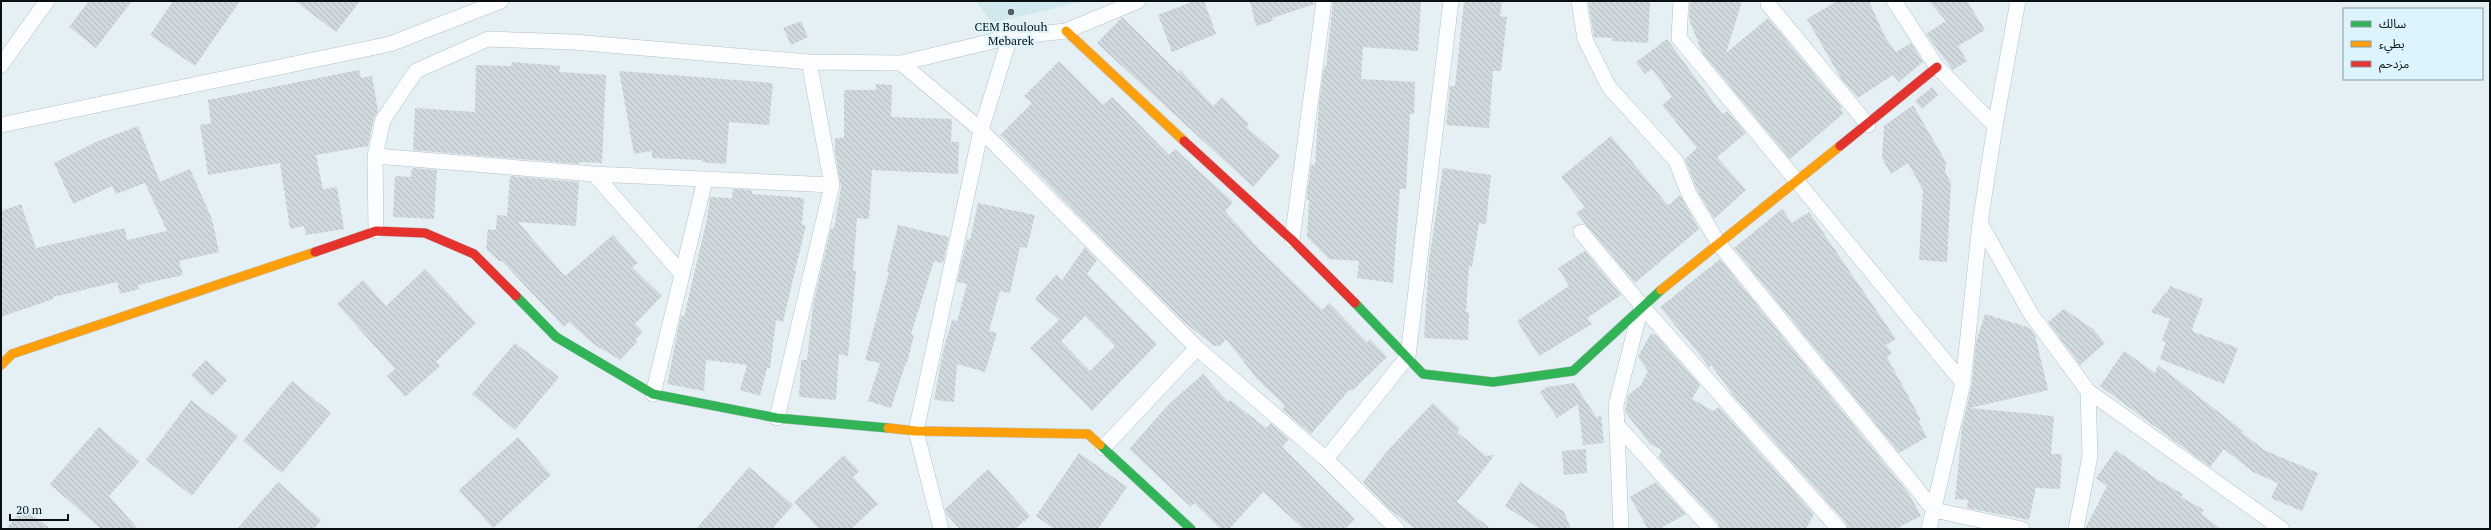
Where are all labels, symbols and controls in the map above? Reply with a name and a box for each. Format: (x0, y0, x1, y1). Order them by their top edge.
marker: CEM Boulouh Mebarek (1006, 7, 1016, 17)
legend (2343, 8, 2483, 80)
text: سالك (2379, 16, 2406, 31)
place label: CEM Boulouh Mebarek (974, 19, 1048, 48)
text: بطيء (2379, 36, 2405, 54)
text: مزدحم (2379, 56, 2409, 73)
scale bar (10, 496, 68, 522)
text: 20 m (16, 502, 43, 517)

